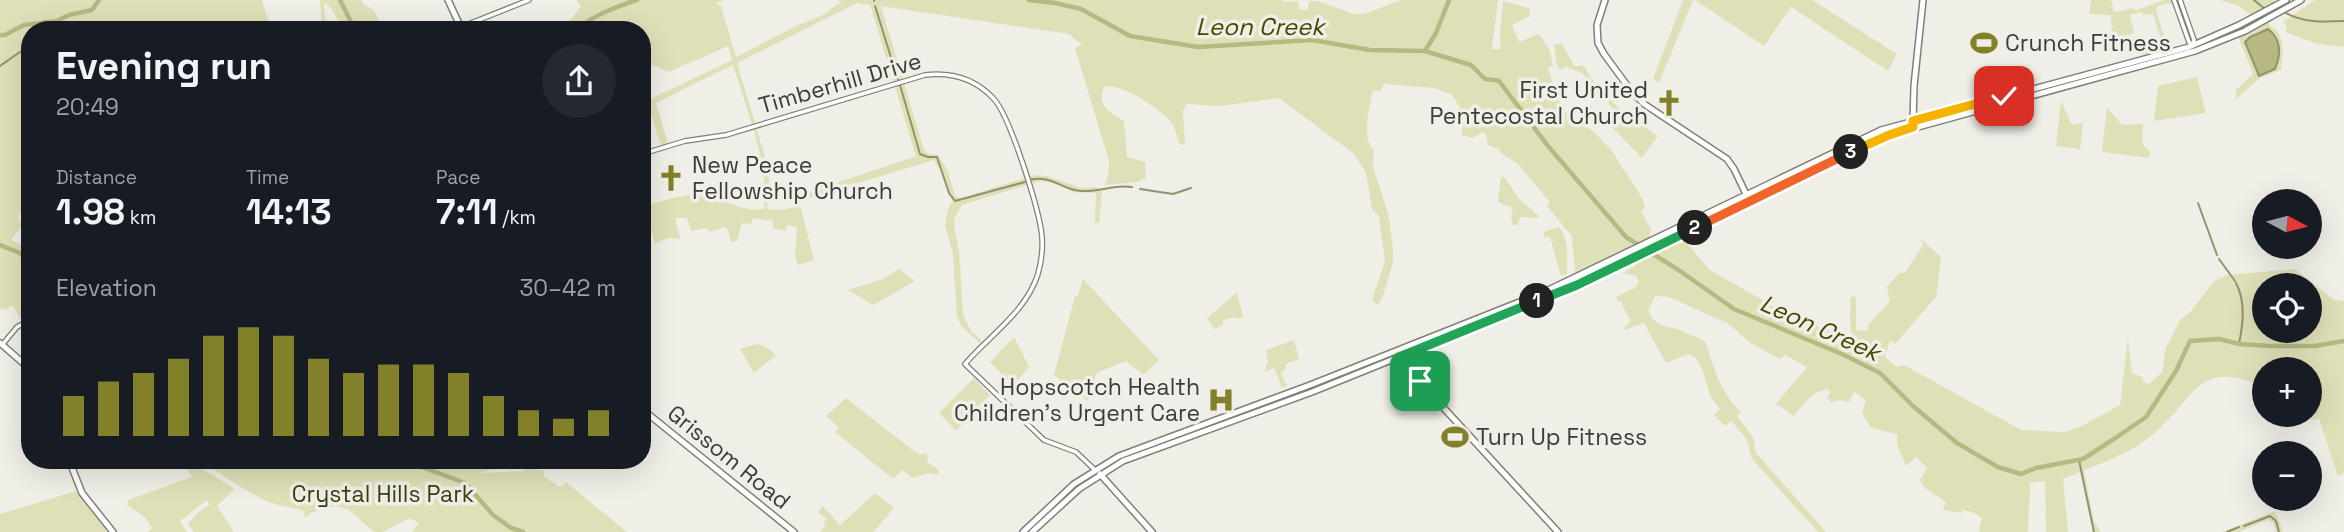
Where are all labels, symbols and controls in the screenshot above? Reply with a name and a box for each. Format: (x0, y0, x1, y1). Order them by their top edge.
water label: Leon Creek (1196, 11, 1327, 42)
sports icon: Crunch Fitness (1969, 28, 1999, 58)
place label: Crunch Fitness (2005, 28, 2171, 58)
text: Evening run (56, 42, 272, 90)
button: share (542, 44, 616, 118)
street label: Timberhill Drive (755, 45, 925, 121)
pin (1974, 66, 2034, 126)
place label: First United Pentecostal Church (1429, 75, 1648, 131)
icon: check (1985, 77, 2023, 115)
church icon: First United Pentecostal Church (1654, 88, 1684, 118)
text: 20:49 (56, 92, 119, 122)
pin: 3 (1834, 134, 1868, 170)
text: 3 (1845, 139, 1856, 164)
place label: New Peace Fellowship Church (692, 150, 893, 206)
church icon: New Peace Fellowship Church (656, 163, 686, 193)
text: Distance (56, 165, 137, 190)
text: Time (246, 165, 289, 190)
text: Pace (436, 165, 480, 190)
north arrow (2252, 189, 2322, 259)
map controls (2252, 189, 2322, 511)
text: 1.98 (56, 190, 125, 234)
text: 14:13 (246, 190, 332, 234)
text: 7:11 (436, 190, 497, 234)
text: km (125, 205, 156, 230)
text: /km (497, 205, 536, 230)
pin: 2 (1678, 210, 1712, 246)
text: 2 (1689, 215, 1700, 240)
text: Elevation (56, 273, 157, 303)
text: 30–42 m (519, 273, 616, 303)
button: locate (2252, 273, 2322, 343)
pin: 1 (1520, 284, 1554, 318)
water label: Leon Creek (1755, 287, 1888, 369)
text: 1 (1532, 288, 1541, 313)
pin (1390, 351, 1450, 411)
button: + (2252, 357, 2322, 427)
icon: arrive (1401, 362, 1439, 400)
place label: Hopscotch Health Children's Urgent Care (954, 372, 1200, 428)
hospital icon: Hopscotch Health Children's Urgent Care (1206, 385, 1236, 415)
street label: Grissom Road (661, 398, 797, 516)
sports icon: Turn Up Fitness (1440, 422, 1470, 452)
place label: Turn Up Fitness (1476, 422, 1647, 452)
button: − (2252, 441, 2322, 511)
park label: Crystal Hills Park (292, 479, 474, 509)

